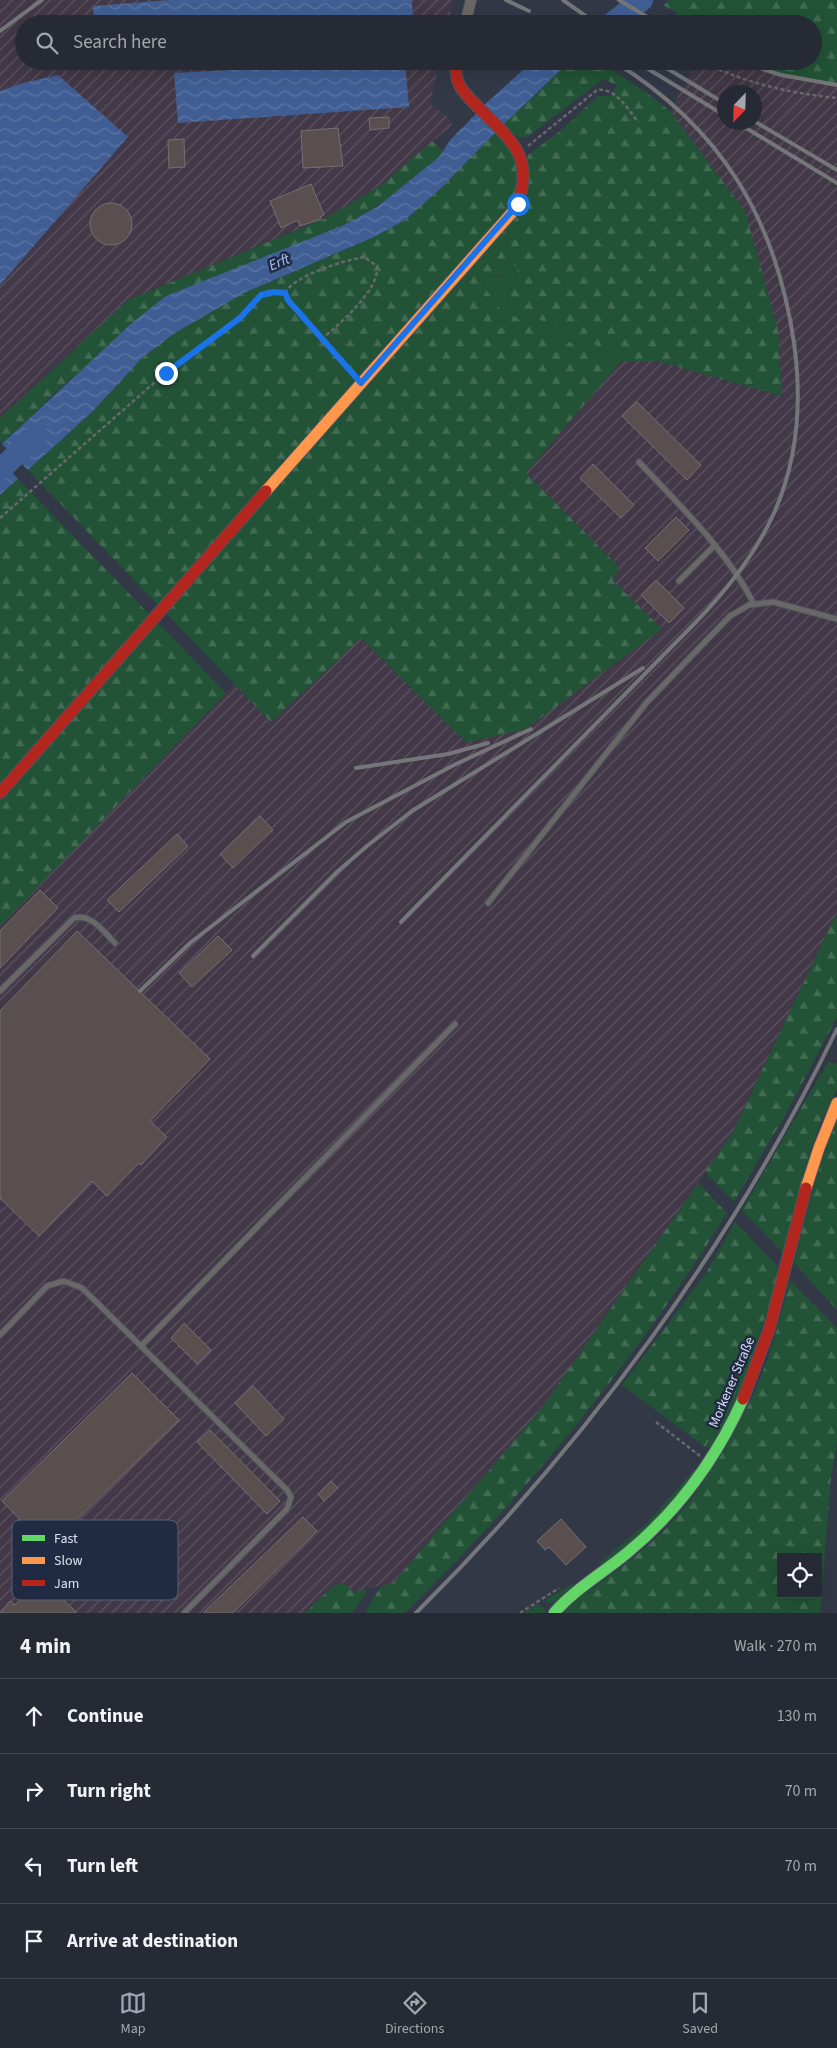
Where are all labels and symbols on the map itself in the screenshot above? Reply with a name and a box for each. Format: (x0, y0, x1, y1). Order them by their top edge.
north arrow (717, 85, 762, 130)
route start (507, 193, 530, 216)
water label: Erft (265, 248, 294, 276)
route end (155, 362, 178, 385)
street label: Morkener Straße (704, 1334, 760, 1431)
legend (12, 1520, 178, 1600)
text: Fast (54, 1529, 78, 1549)
text: Slow (54, 1551, 83, 1571)
text: Jam (54, 1574, 79, 1594)

